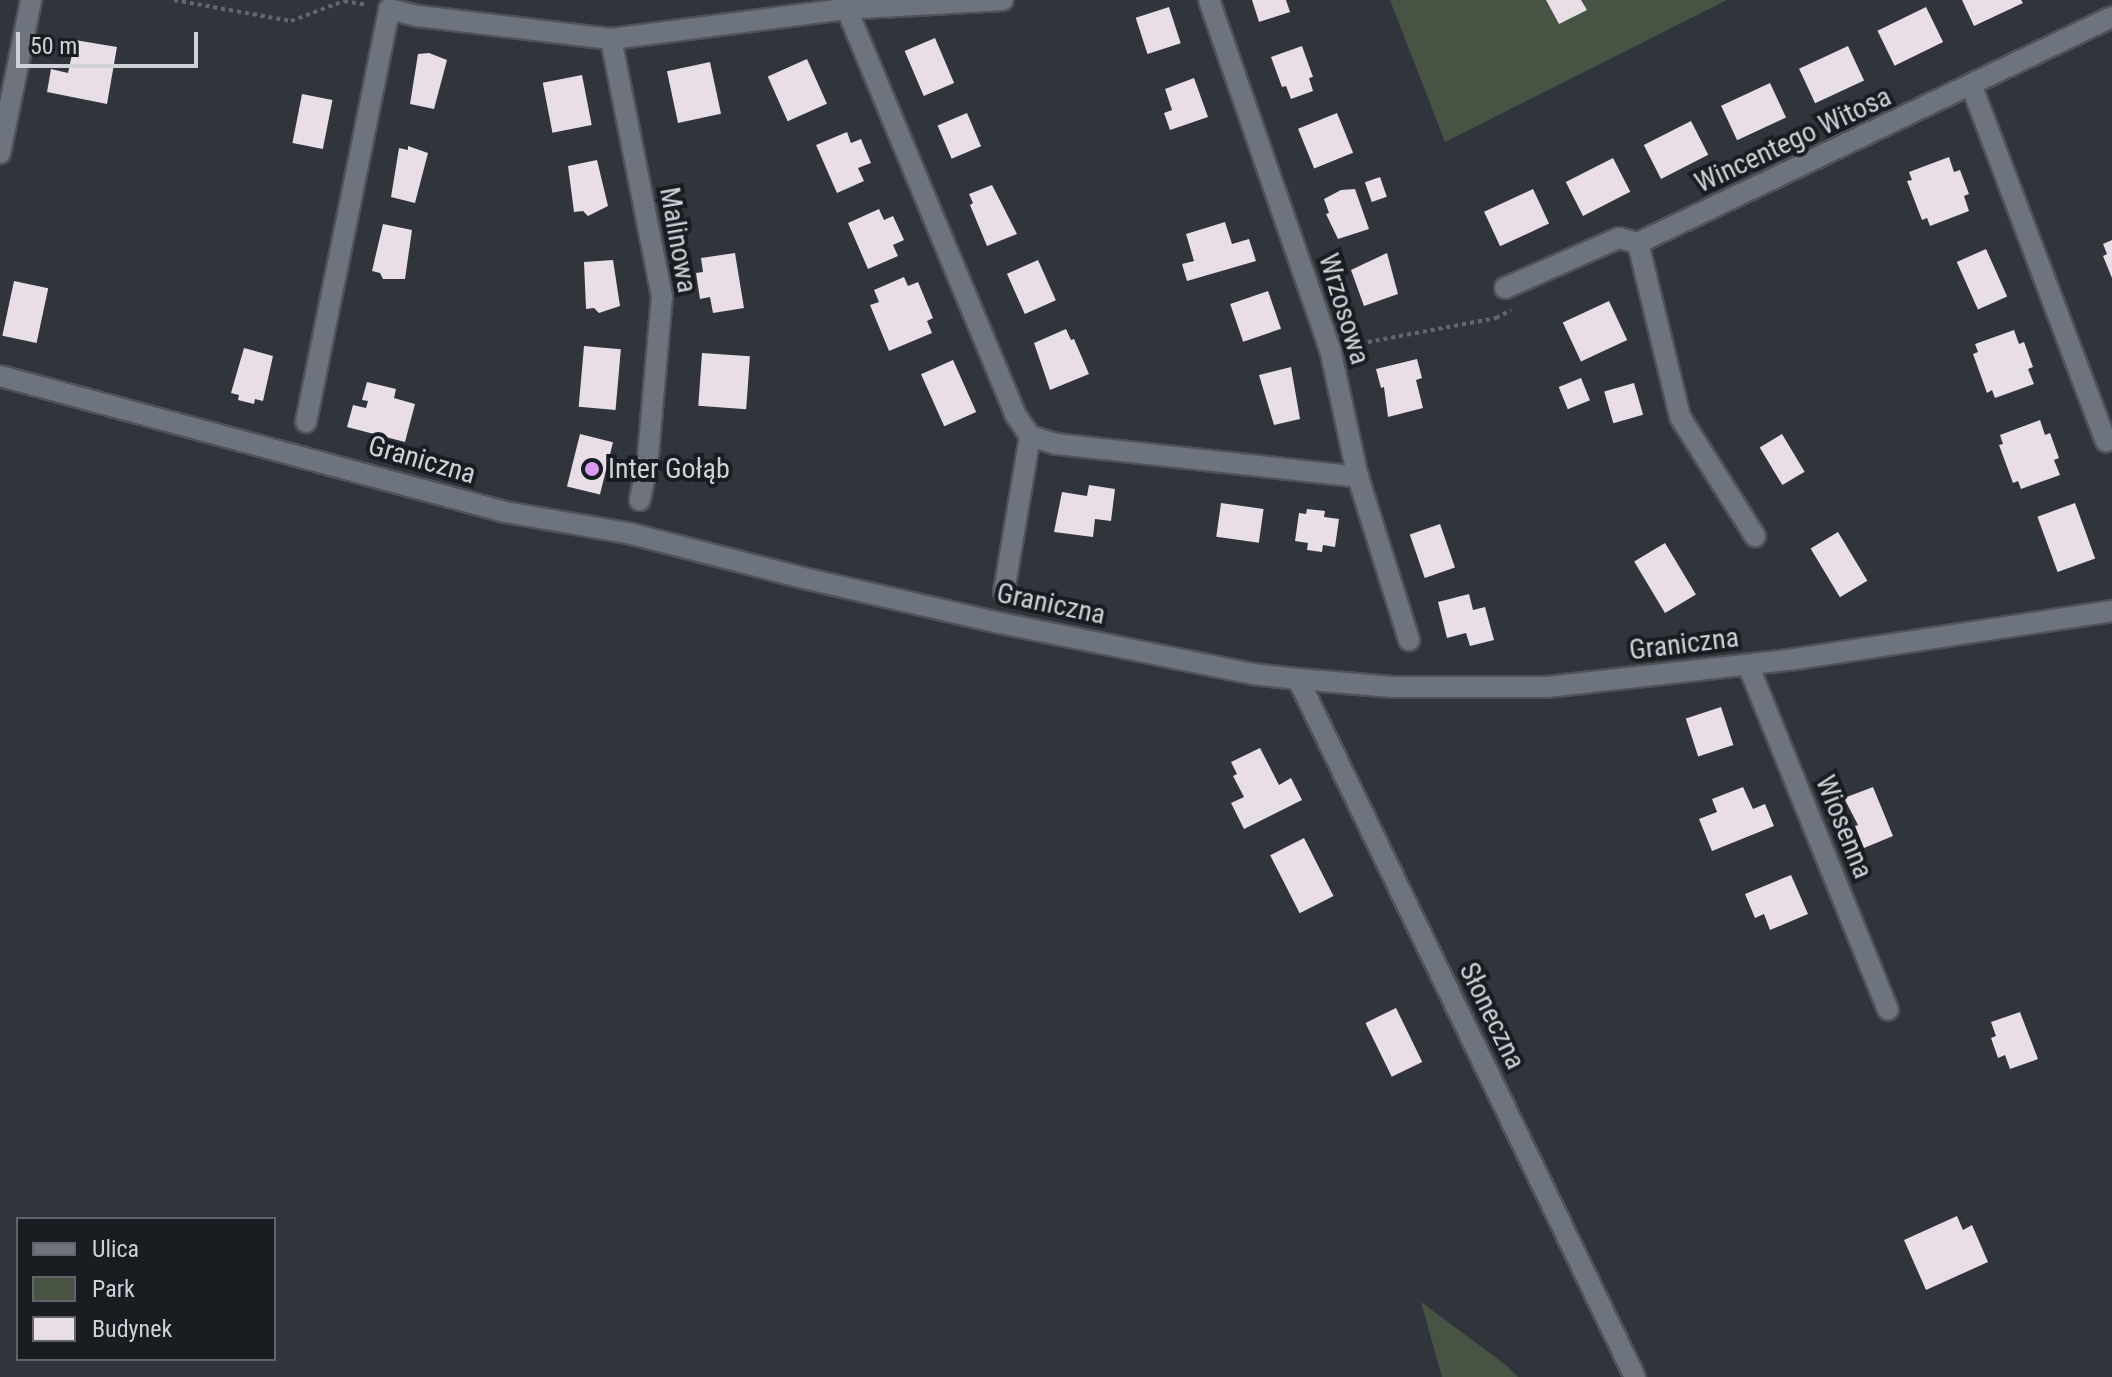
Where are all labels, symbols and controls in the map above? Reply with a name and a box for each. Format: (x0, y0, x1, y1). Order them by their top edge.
scale bar (20, 16, 202, 66)
text: 50 m (30, 32, 77, 60)
street label: Wincentego Witosa (1690, 80, 1896, 200)
street label: Malinowa (652, 185, 704, 295)
street label: Wrzosowa (1311, 250, 1377, 368)
street label: Graniczna (364, 429, 480, 491)
place label: Inter Gołąb (608, 452, 730, 486)
marker: Inter Gołąb (583, 460, 601, 478)
street label: Graniczna (994, 576, 1108, 632)
street label: Graniczna (1627, 621, 1741, 667)
street label: Wiosenna (1808, 771, 1880, 883)
street label: Słoneczna (1452, 957, 1532, 1075)
legend (16, 1217, 276, 1361)
text: Ulica (92, 1235, 139, 1263)
text: Park (92, 1275, 135, 1303)
text: Budynek (92, 1315, 172, 1343)

